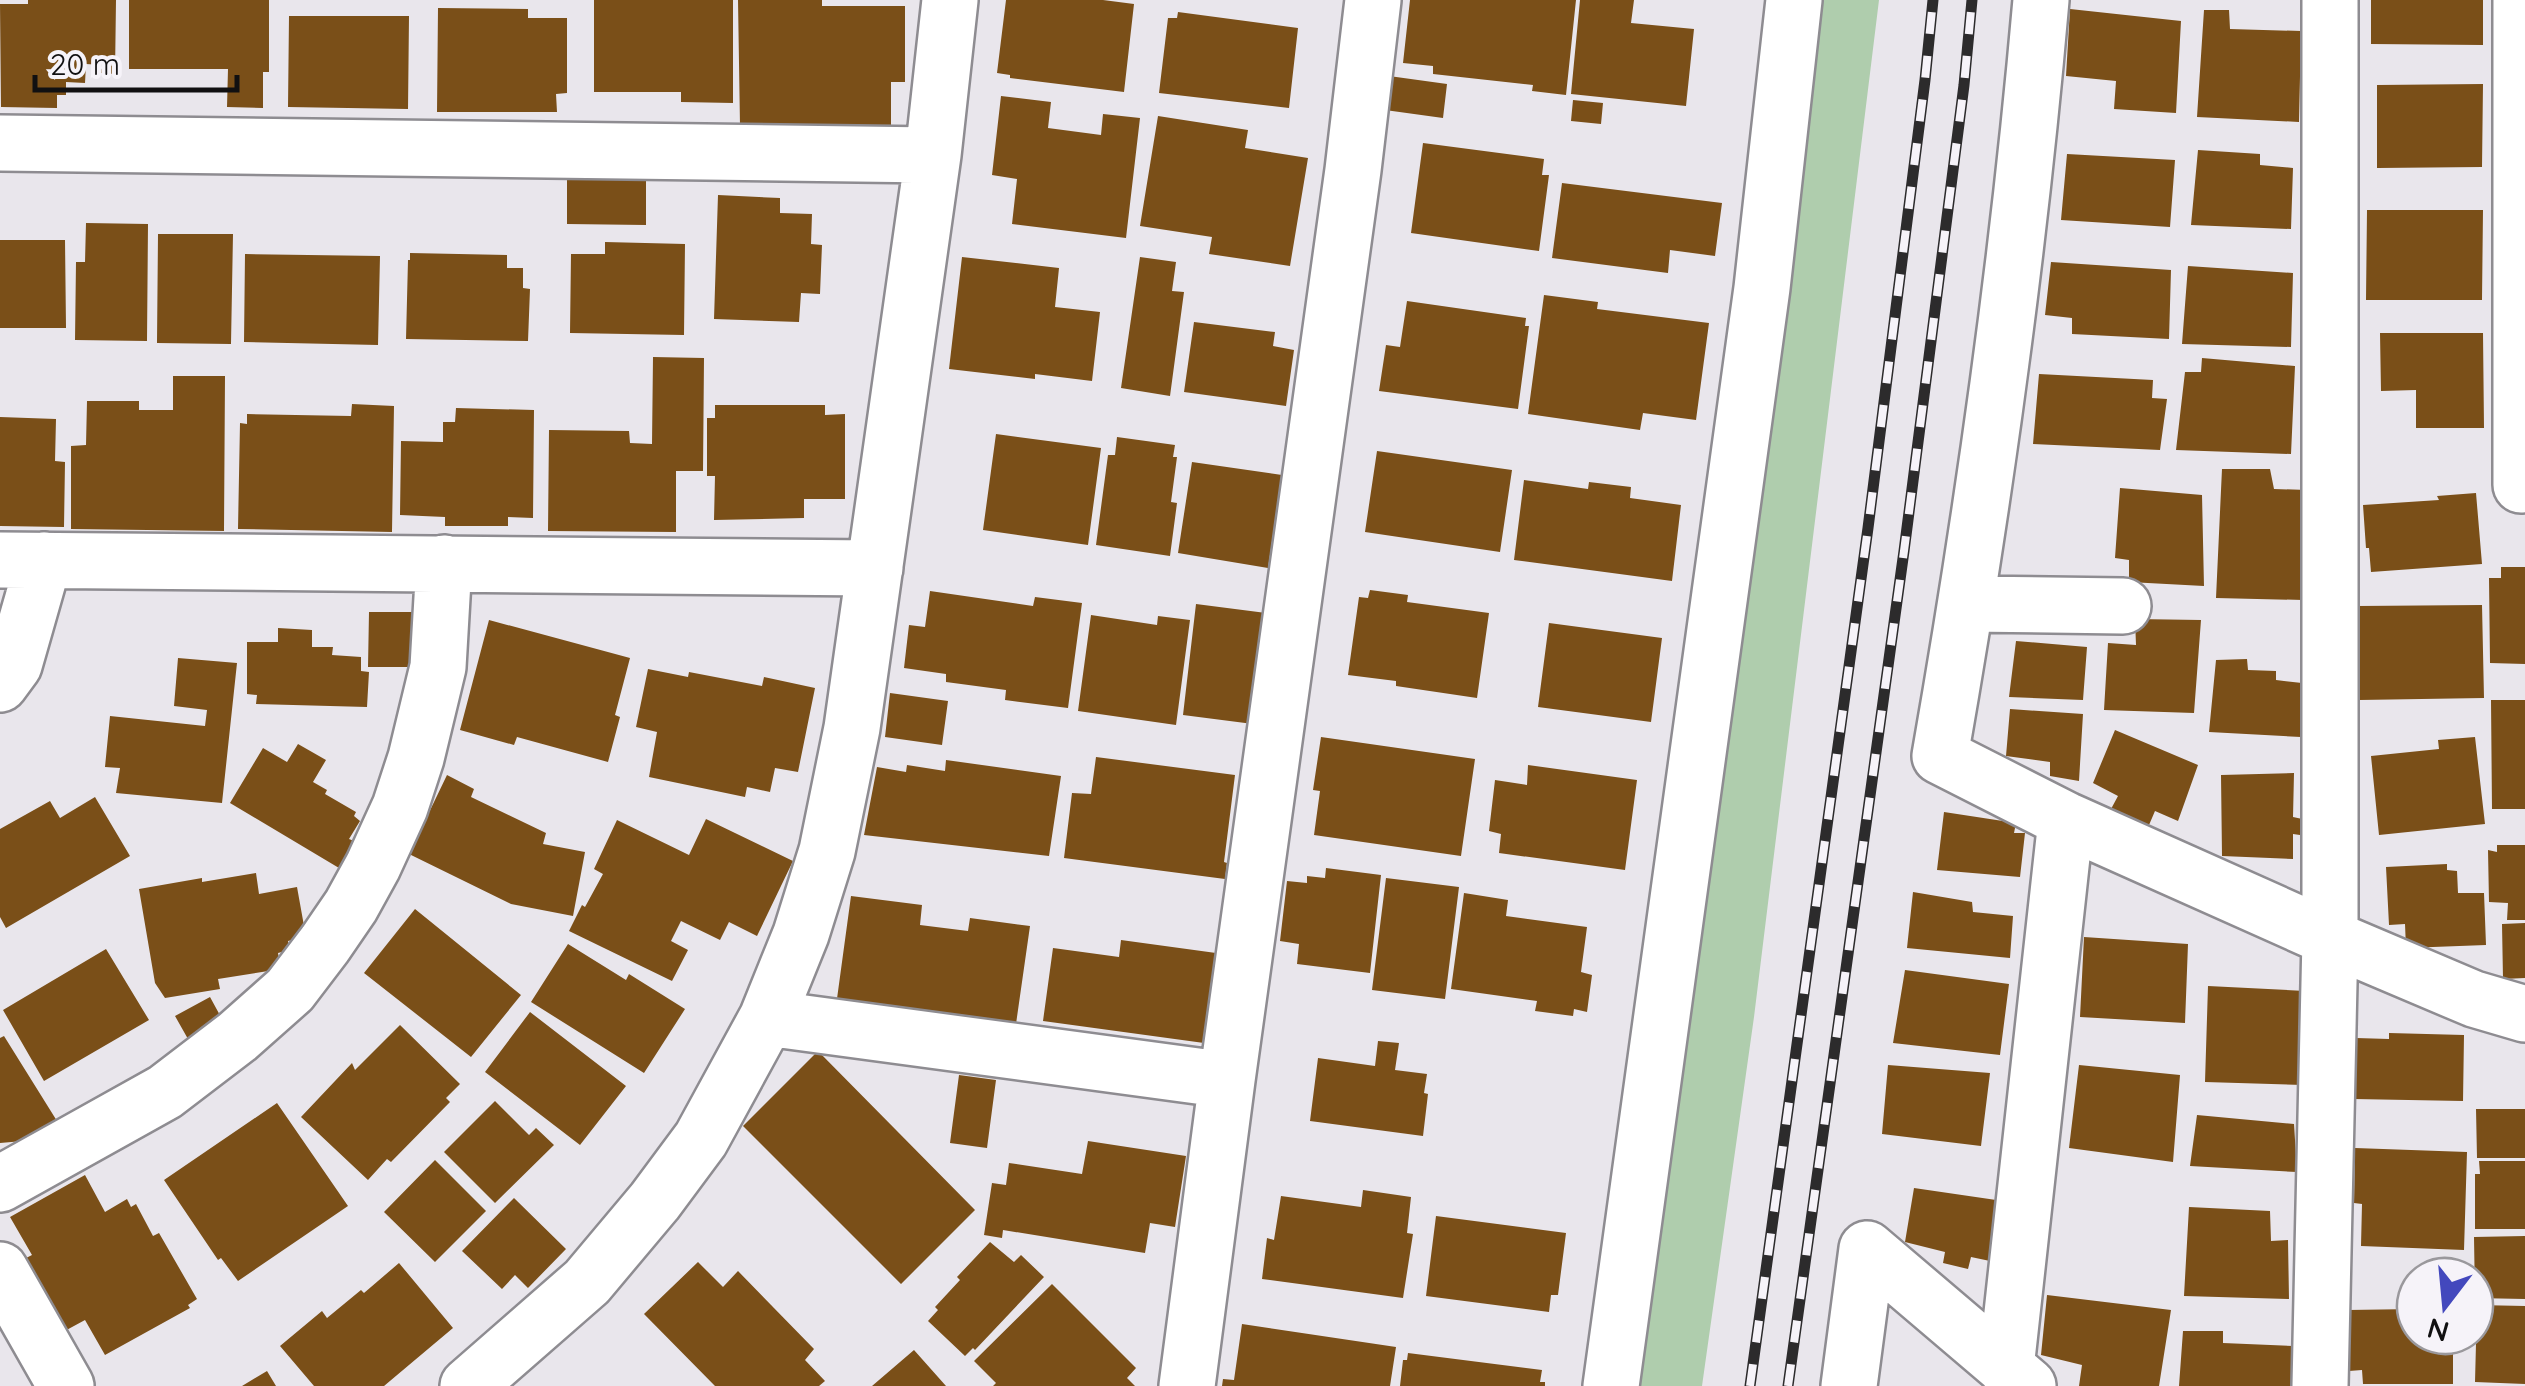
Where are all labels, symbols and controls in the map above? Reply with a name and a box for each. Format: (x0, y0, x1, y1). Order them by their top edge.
scale bar (35, 30, 238, 92)
text: 20 m (50, 45, 120, 83)
north arrow (2395, 1256, 2495, 1356)
text: N (2423, 1311, 2453, 1350)

